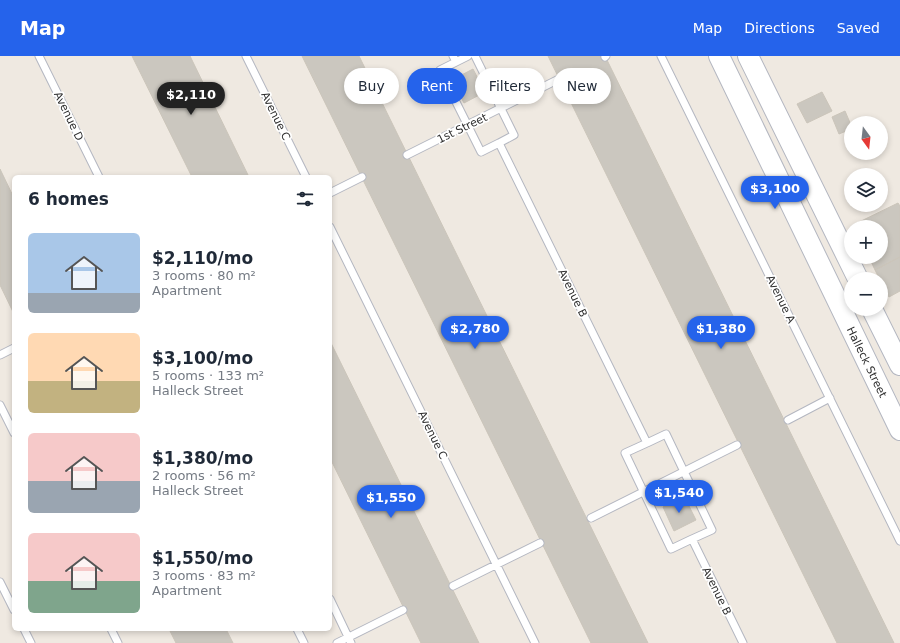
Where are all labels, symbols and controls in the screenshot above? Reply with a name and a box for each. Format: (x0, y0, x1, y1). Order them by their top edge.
text: Map (20, 17, 65, 39)
text: Map (693, 20, 722, 36)
text: Directions (744, 20, 815, 36)
text: Saved (837, 20, 880, 36)
chip: Buy (344, 68, 399, 104)
chip: Rent (407, 68, 467, 104)
chip: Filters (475, 68, 545, 104)
chip: New (553, 68, 611, 104)
pin: $2,110 (158, 82, 224, 116)
text: $2,110 (166, 87, 216, 102)
street label: Avenue D (51, 90, 86, 143)
street label: Avenue C (258, 90, 293, 143)
street label: 1st Street (435, 110, 490, 146)
north arrow (844, 116, 888, 160)
map controls (844, 116, 888, 316)
button: layers (844, 168, 888, 212)
pin: $3,100 (742, 176, 808, 210)
text: $3,100 (750, 181, 800, 196)
icon: filters (294, 188, 316, 210)
text: 6 homes (28, 189, 109, 209)
button: + (844, 220, 888, 264)
text: $2,110/mo (152, 248, 253, 268)
icon: home (60, 249, 108, 297)
street label: Avenue B (555, 267, 590, 319)
text: 3 rooms · 80 m² (152, 268, 256, 283)
button: − (844, 272, 888, 316)
street label: Avenue A (763, 273, 798, 326)
text: Apartment (152, 283, 222, 298)
pin: $2,780 (442, 316, 508, 350)
pin: $1,380 (688, 316, 754, 350)
text: $2,780 (450, 321, 500, 336)
text: $1,380 (696, 321, 746, 336)
street label: Halleck Street (844, 325, 890, 400)
text: $3,100/mo (152, 348, 253, 368)
icon: home (60, 349, 108, 397)
text: 5 rooms · 133 m² (152, 368, 264, 383)
text: Halleck Street (152, 383, 243, 398)
street label: Avenue C (415, 409, 450, 462)
text: $1,380/mo (152, 448, 253, 468)
icon: home (60, 449, 108, 497)
text: 2 rooms · 56 m² (152, 468, 256, 483)
pin: $1,540 (646, 480, 712, 514)
text: Halleck Street (152, 483, 243, 498)
pin: $1,550 (358, 485, 424, 519)
text: $1,540 (654, 485, 704, 500)
text: $1,550 (366, 490, 416, 505)
text: $1,550/mo (152, 548, 253, 568)
icon: home (60, 549, 108, 597)
street label: Avenue B (699, 565, 734, 617)
text: 3 rooms · 83 m² (152, 568, 256, 583)
text: Apartment (152, 583, 222, 598)

